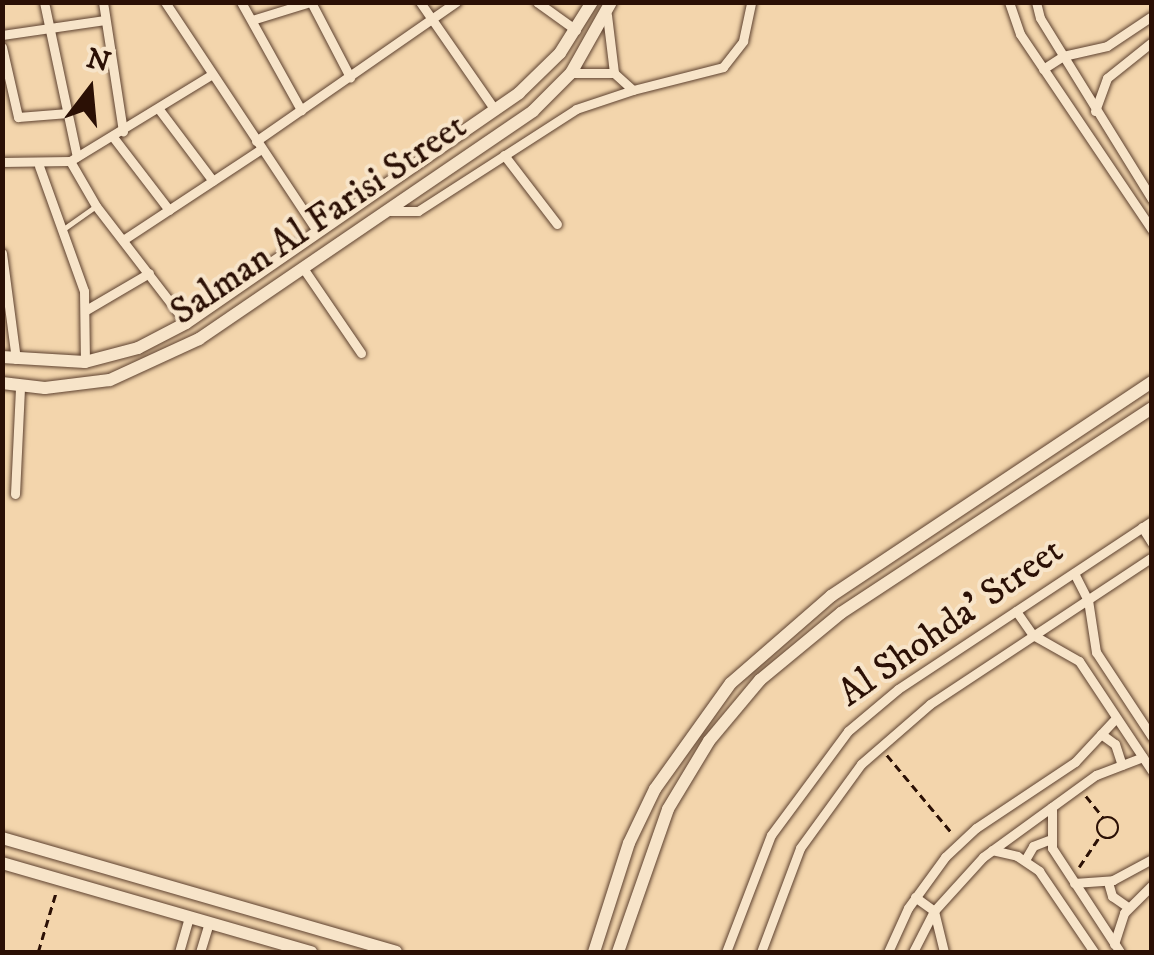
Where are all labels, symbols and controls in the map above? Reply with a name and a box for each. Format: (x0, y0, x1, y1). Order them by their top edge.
north arrow (40, 40, 140, 140)
text: N (83, 41, 114, 81)
street label: Salman Al Farisi Street (163, 104, 475, 336)
street label: Al Shohda' Street (830, 529, 1072, 717)

